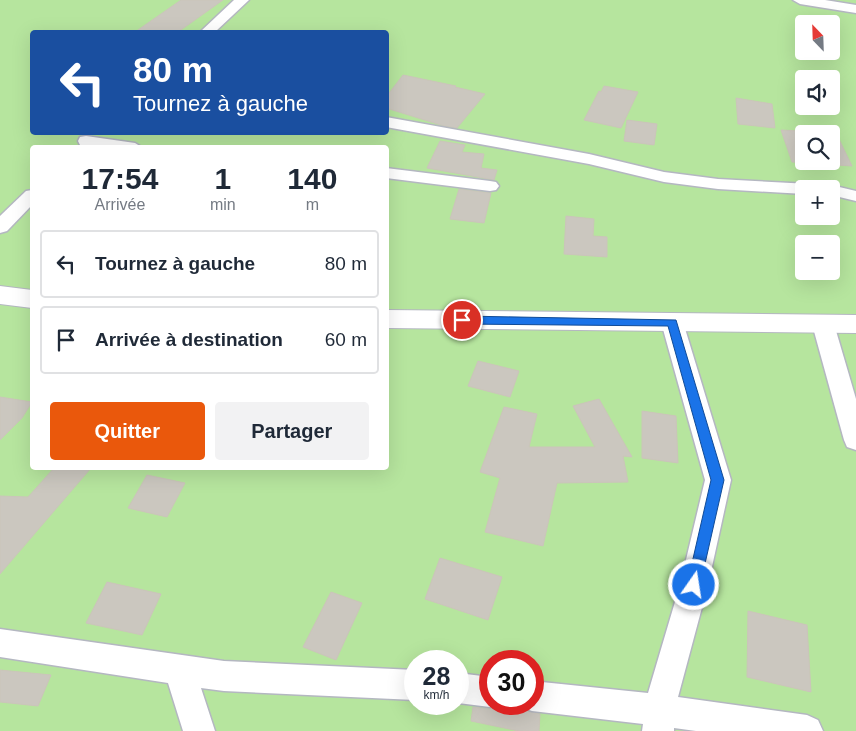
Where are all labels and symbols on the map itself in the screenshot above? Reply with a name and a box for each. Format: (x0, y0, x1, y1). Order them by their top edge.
north arrow (795, 15, 840, 60)
pin (441, 299, 483, 341)
position arrow (667, 558, 719, 610)
speed limit sign: 30 (479, 650, 544, 715)

